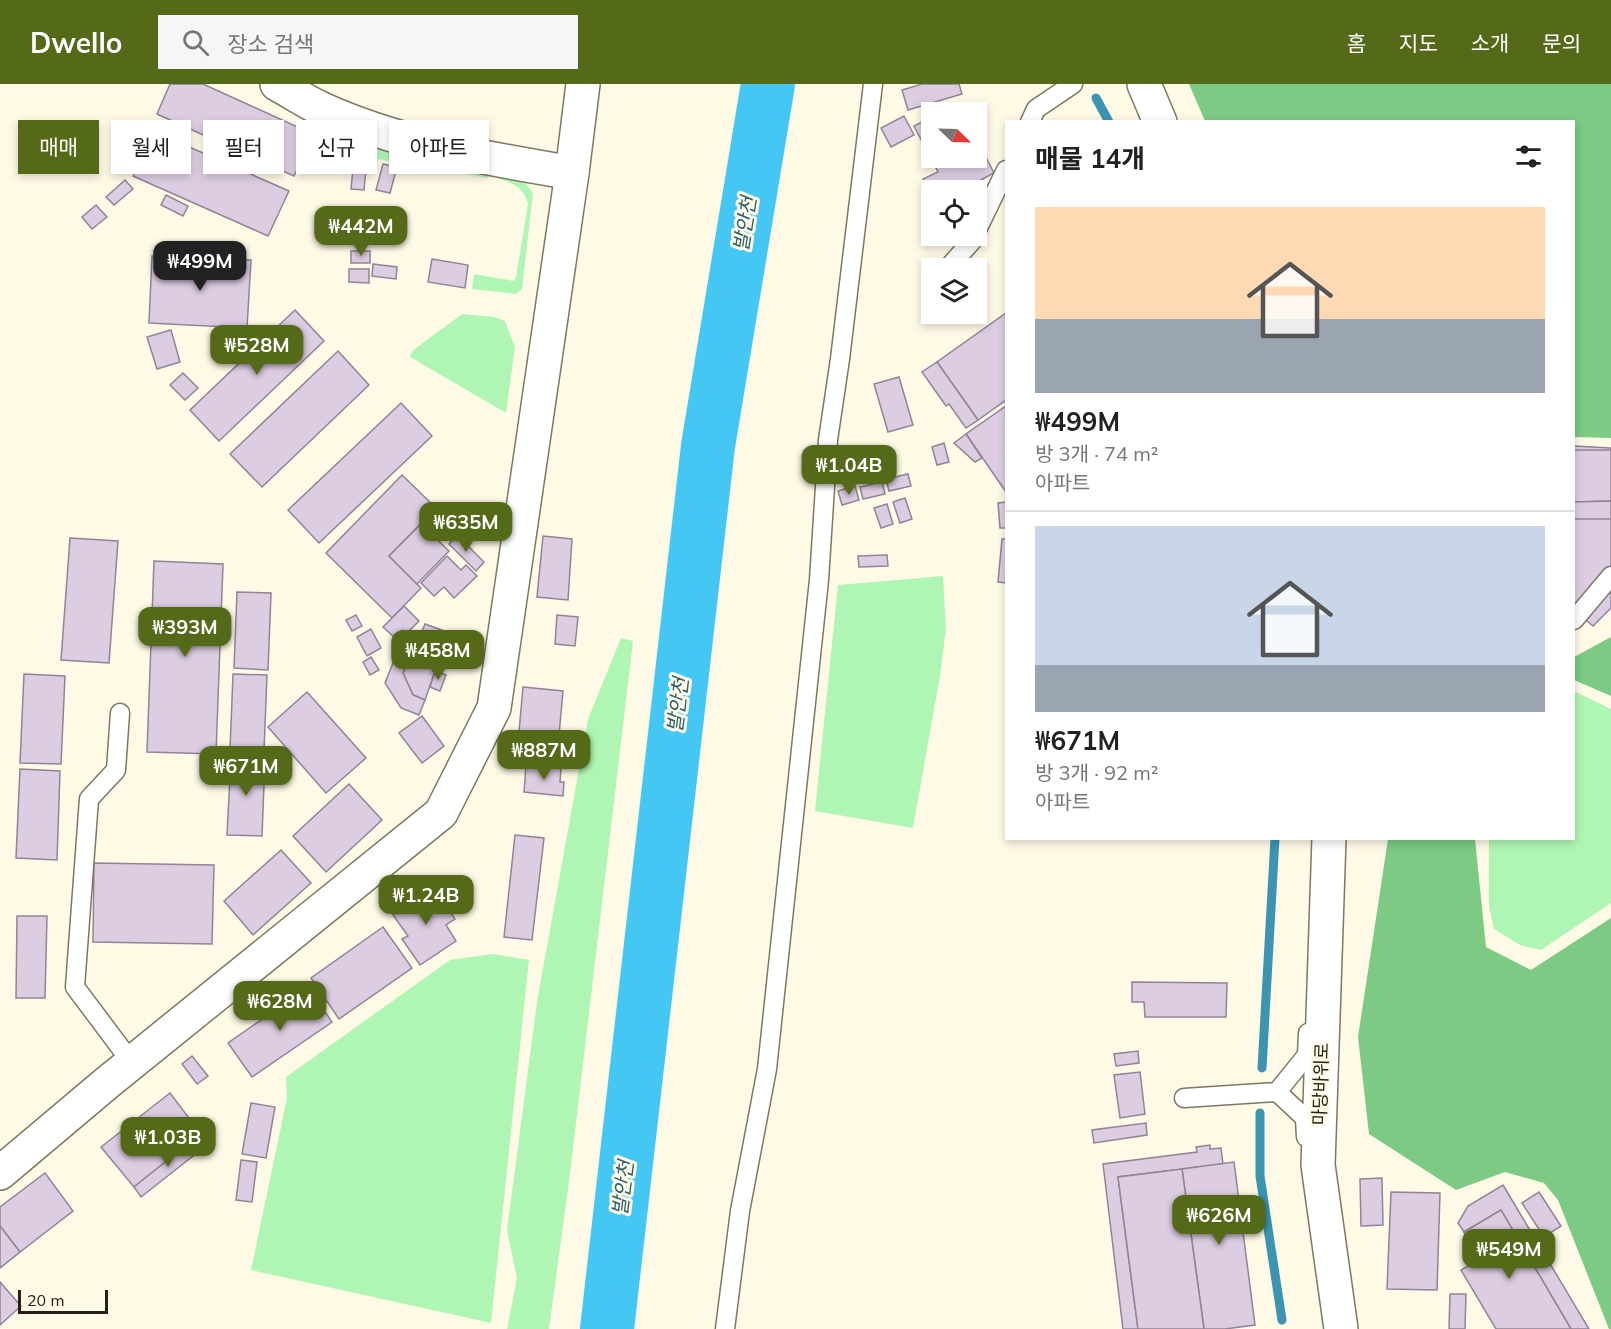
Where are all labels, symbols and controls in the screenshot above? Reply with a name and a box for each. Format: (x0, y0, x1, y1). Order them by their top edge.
search box (158, 15, 578, 69)
text: Dwello (30, 25, 122, 60)
icon: search (179, 26, 212, 59)
text: 장소 검색 (227, 30, 314, 58)
text: 홈 (1347, 30, 1366, 56)
text: 지도 (1399, 30, 1438, 56)
text: 소개 (1471, 30, 1509, 56)
text: 문의 (1542, 30, 1581, 56)
north arrow (921, 102, 987, 168)
map controls (921, 102, 987, 324)
chip: 매매 (18, 120, 99, 174)
chip: 월세 (111, 120, 191, 174)
chip: 필터 (203, 120, 284, 174)
chip: 신규 (296, 120, 377, 174)
chip: 아파트 (389, 120, 489, 174)
icon: filters (1512, 140, 1545, 173)
text: 매물 14개 (1035, 142, 1145, 175)
button: locate (921, 180, 987, 246)
water label: 발안천 (728, 192, 762, 253)
pin: ₩442M (319, 206, 403, 257)
text: ₩442M (328, 213, 394, 238)
pin: ₩499M (158, 241, 242, 292)
icon: home (1236, 246, 1344, 354)
text: ₩499M (167, 248, 233, 273)
button: layers (921, 258, 987, 324)
pin: ₩528M (215, 325, 299, 376)
text: ₩528M (224, 332, 290, 357)
text: ₩499M (1035, 405, 1120, 438)
text: 방 3개 · 74 m² (1035, 441, 1158, 466)
pin: ₩1.04B (800, 445, 898, 496)
text: ₩1.04B (816, 452, 882, 477)
text: 아파트 (1035, 470, 1090, 495)
pin: ₩635M (424, 502, 508, 553)
text: ₩635M (433, 509, 499, 534)
icon: home (1236, 565, 1344, 673)
pin: ₩393M (143, 607, 227, 658)
text: ₩393M (152, 614, 218, 639)
pin: ₩458M (396, 630, 480, 681)
text: ₩458M (405, 637, 471, 662)
water label: 발안천 (662, 673, 694, 734)
text: ₩671M (1035, 724, 1120, 757)
pin: ₩887M (502, 730, 586, 781)
text: ₩887M (511, 737, 577, 762)
pin: ₩671M (204, 746, 288, 797)
text: ₩671M (213, 753, 279, 778)
text: 방 3개 · 92 m² (1035, 760, 1158, 785)
text: 아파트 (1035, 789, 1090, 814)
pin: ₩1.24B (377, 875, 475, 926)
text: ₩1.24B (393, 882, 459, 907)
pin: ₩628M (238, 981, 322, 1032)
text: ₩628M (247, 988, 313, 1013)
street label: 마당바위로 (1308, 1042, 1333, 1126)
pin: ₩1.03B (119, 1117, 217, 1168)
text: ₩1.03B (135, 1124, 201, 1149)
water label: 발안천 (607, 1156, 639, 1217)
pin: ₩626M (1177, 1195, 1261, 1246)
text: ₩626M (1186, 1202, 1252, 1227)
pin: ₩549M (1467, 1229, 1551, 1280)
text: ₩549M (1476, 1236, 1542, 1261)
scale bar (18, 1287, 108, 1314)
text: 20 m (27, 1290, 64, 1310)

